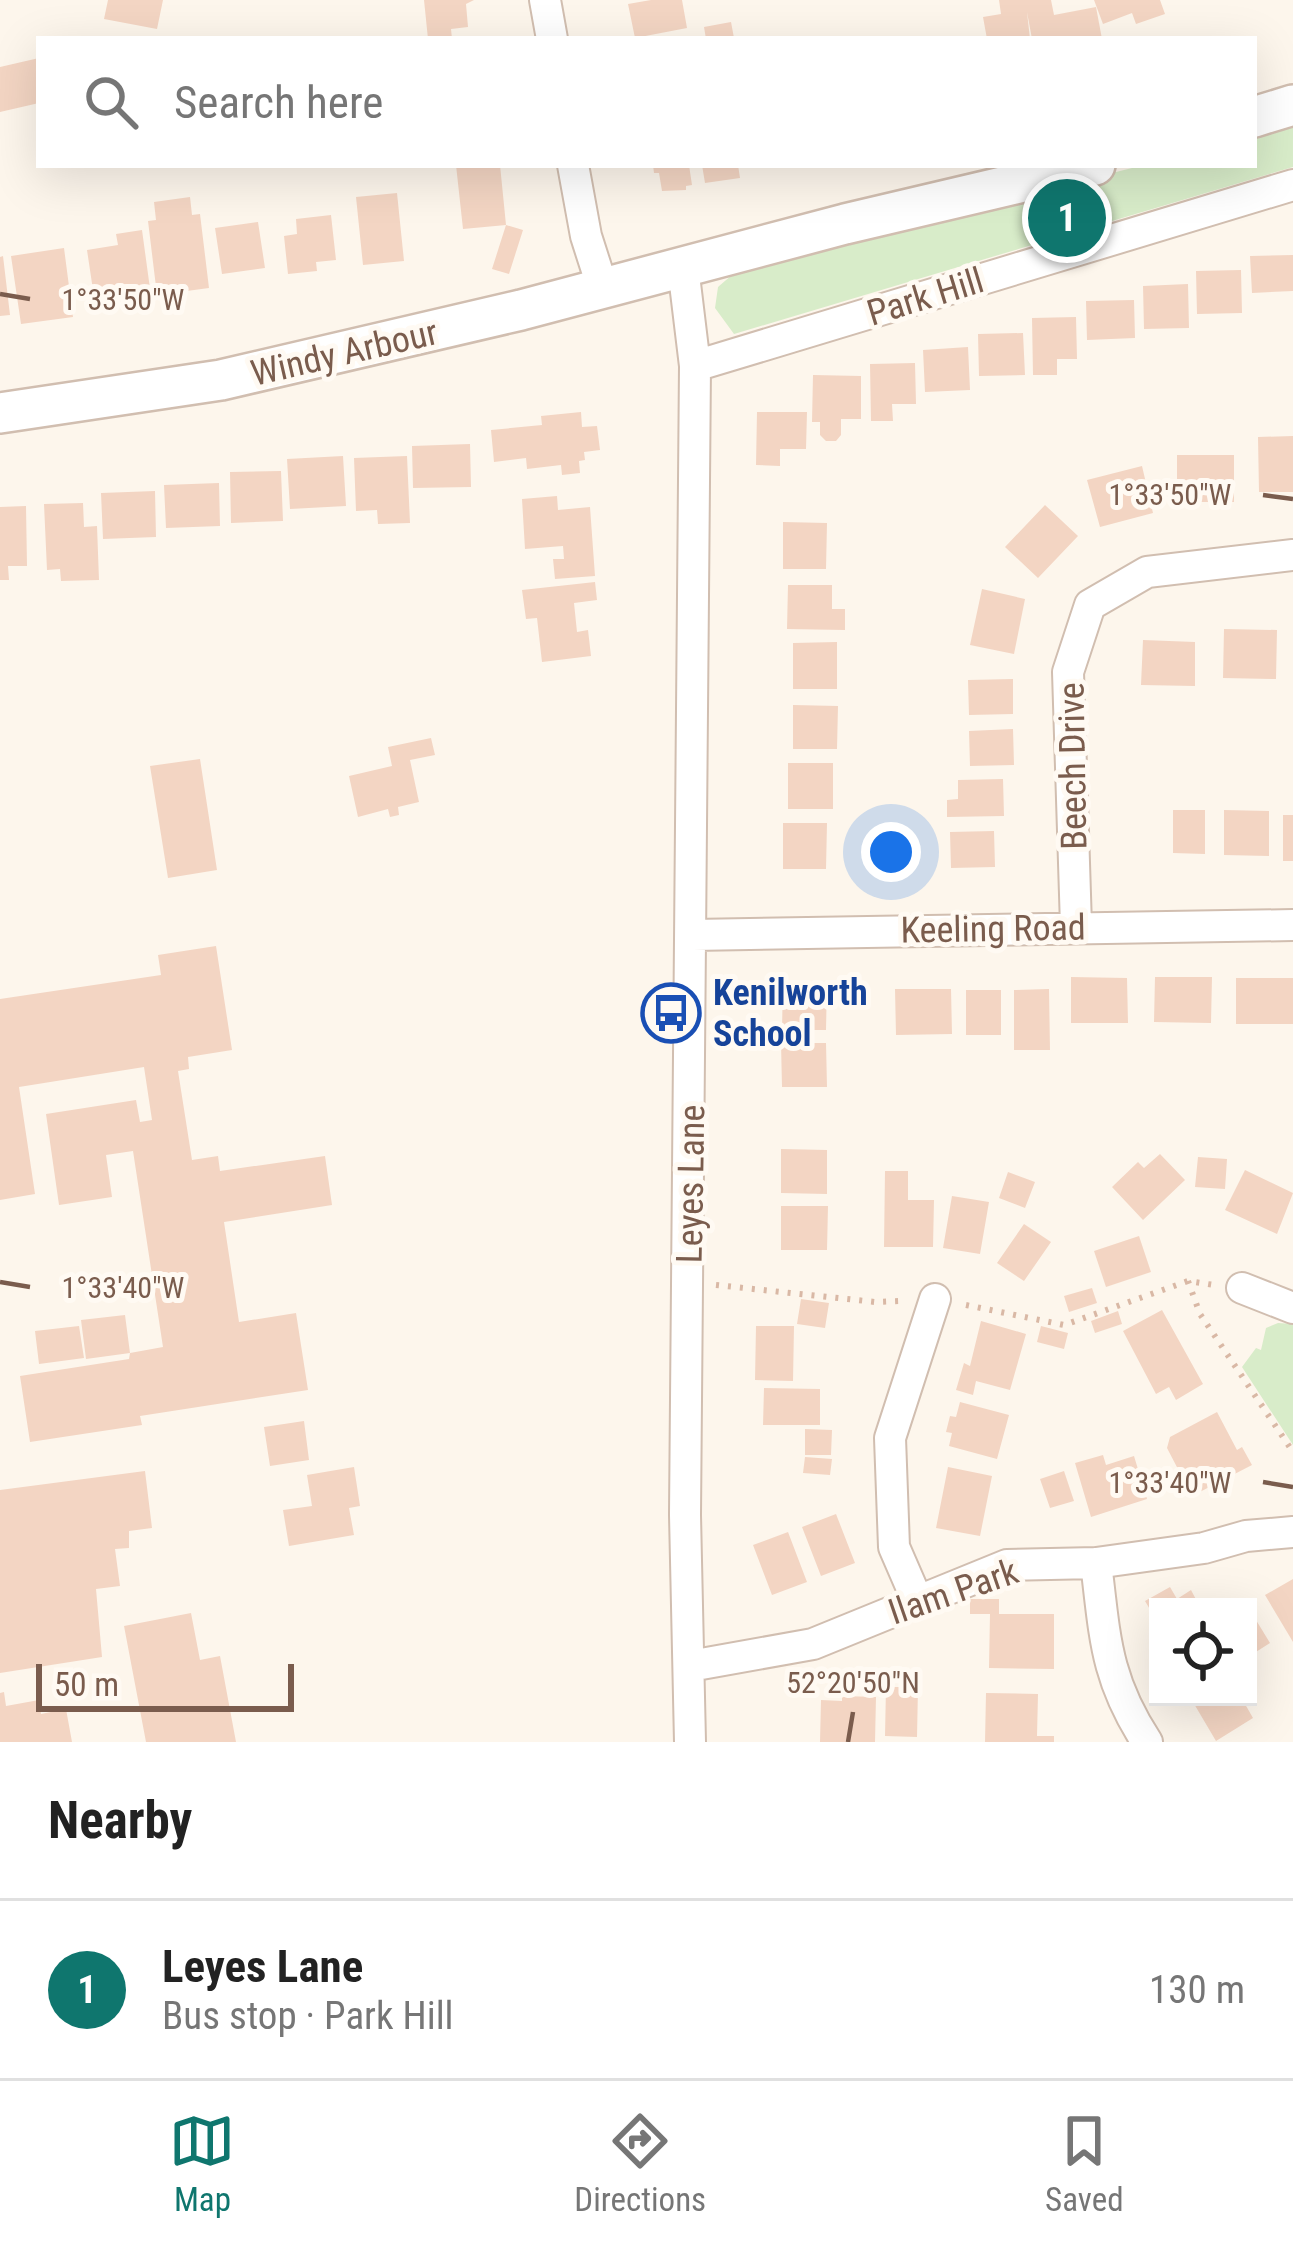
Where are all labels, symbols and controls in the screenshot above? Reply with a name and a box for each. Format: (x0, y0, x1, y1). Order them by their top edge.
search box (36, 36, 1257, 168)
icon: search (78, 69, 144, 135)
text: Search here (174, 76, 383, 129)
pin: 1 (1028, 173, 1106, 263)
street label: Park Hill (862, 259, 989, 335)
text: 1°33'50"W (62, 282, 185, 317)
street label: Windy Arbour (247, 311, 442, 395)
text: 1°33'50"W (1109, 477, 1232, 512)
street label: Beech Drive (1051, 682, 1095, 850)
your location (861, 822, 921, 882)
street label: Keeling Road (900, 906, 1086, 952)
place label: Kenilworth School (713, 972, 868, 1055)
bus stop icon: Kenilworth School (640, 982, 702, 1044)
street label: Leyes Lane (669, 1104, 713, 1264)
text: 1°33'40"W (62, 1270, 185, 1305)
text: 1°33'40"W (1109, 1465, 1232, 1500)
street label: Ilam Park (883, 1550, 1024, 1634)
map controls (1149, 1598, 1257, 1706)
button: locate (1149, 1598, 1257, 1706)
scale bar (36, 1658, 294, 1711)
text: 50 m (54, 1665, 119, 1704)
text: 52°20'50"N (786, 1665, 920, 1700)
text: Nearby (48, 1791, 192, 1850)
text: Leyes Lane (162, 1940, 363, 1993)
text: 1 (77, 1967, 97, 2013)
text: 130 m (1149, 1967, 1245, 2013)
text: Bus stop · Park Hill (162, 1993, 454, 2039)
tab: Map (169, 2108, 235, 2219)
tab: Directions (574, 2108, 706, 2219)
tab: Saved (1045, 2108, 1124, 2219)

